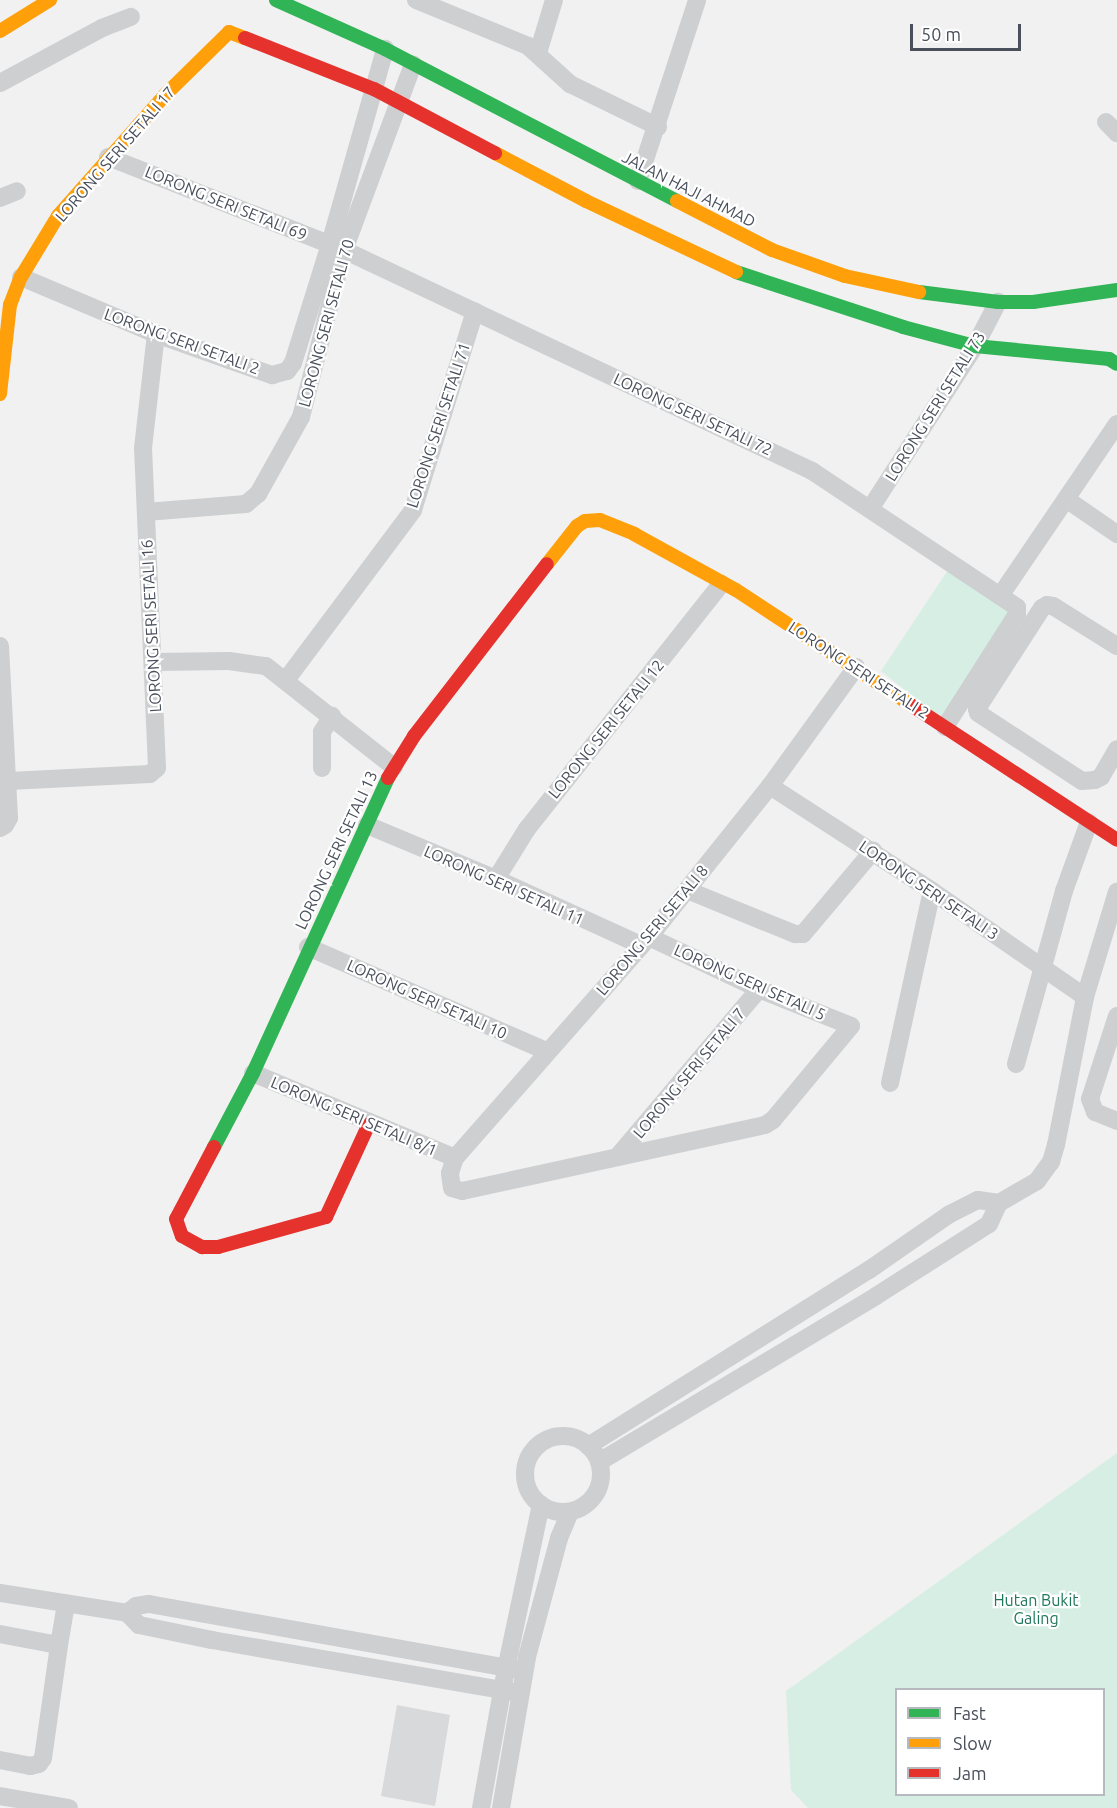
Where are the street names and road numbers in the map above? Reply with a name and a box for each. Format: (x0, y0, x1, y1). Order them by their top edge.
street label: LORONG SERI SETALI 17 (51, 82, 179, 226)
street label: JALAN HAJI AHMAD (619, 147, 759, 231)
street label: LORONG SERI SETALI 69 (142, 162, 310, 244)
street label: LORONG SERI SETALI 70 (294, 237, 358, 409)
street label: LORONG SERI SETALI 2 (102, 304, 262, 378)
street label: LORONG SERI SETALI 73 (881, 328, 989, 484)
street label: LORONG SERI SETALI 71 (402, 340, 474, 510)
street label: LORONG SERI SETALI 72 (611, 369, 775, 459)
street label: LORONG SERI SETALI 16 (137, 539, 165, 713)
street label: LORONG SERI SETALI 2 (785, 617, 933, 723)
street label: LORONG SERI SETALI 12 (544, 656, 668, 802)
street label: LORONG SERI SETALI 13 (291, 768, 381, 932)
street label: LORONG SERI SETALI 3 (856, 836, 1002, 944)
street label: LORONG SERI SETALI 11 (421, 841, 587, 929)
street label: LORONG SERI SETALI 8 (592, 861, 712, 999)
street label: LORONG SERI SETALI 5 (671, 940, 829, 1024)
street label: LORONG SERI SETALI 10 (344, 955, 510, 1043)
street label: LORONG SERI SETALI 7 (629, 1004, 749, 1142)
street label: LORONG SERI SETALI 8/1 (268, 1072, 440, 1160)

